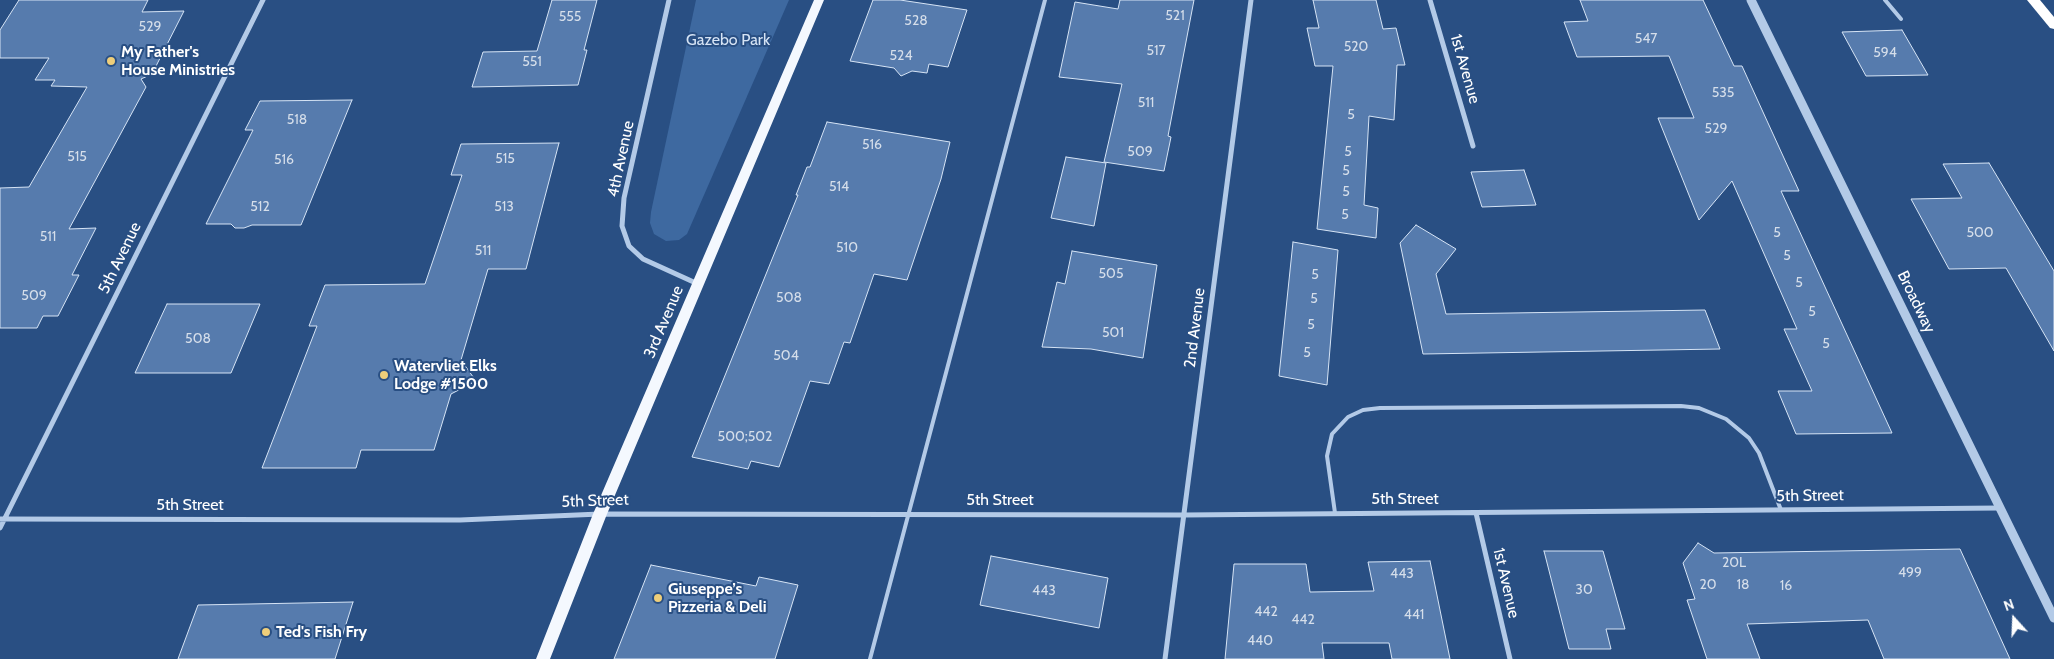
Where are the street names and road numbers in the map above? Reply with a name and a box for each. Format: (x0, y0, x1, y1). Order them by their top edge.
street label: 1st Avenue (1446, 32, 1484, 106)
street label: 4th Avenue (604, 119, 638, 199)
street label: 5th Avenue (94, 219, 146, 297)
street label: Broadway (1893, 268, 1939, 336)
street label: 3rd Avenue (640, 283, 688, 361)
street label: 2nd Avenue (1181, 287, 1209, 369)
street label: 5th Street (1776, 486, 1844, 506)
street label: 5th Street (1371, 489, 1439, 509)
street label: 5th Street (561, 490, 629, 512)
street label: 5th Street (966, 490, 1034, 510)
street label: 5th Street (156, 495, 224, 515)
street label: 1st Avenue (1489, 546, 1523, 620)

